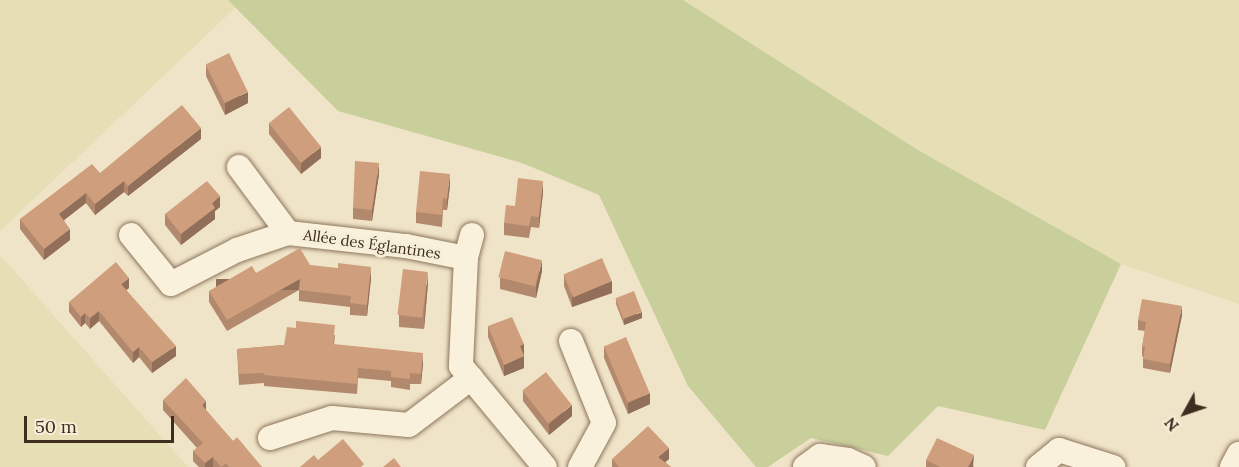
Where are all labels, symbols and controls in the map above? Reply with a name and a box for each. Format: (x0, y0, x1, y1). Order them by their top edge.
street label: Allée des Églantines (302, 225, 442, 263)
north arrow (1155, 383, 1215, 443)
scale bar (27, 404, 177, 442)
text: N (1160, 413, 1183, 436)
text: 50 m (35, 415, 77, 438)

